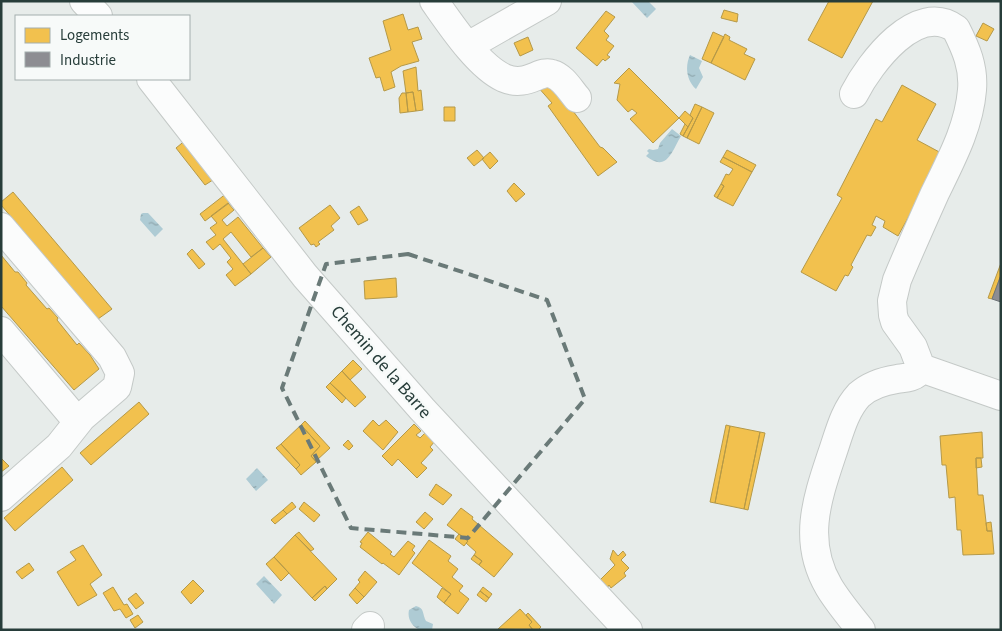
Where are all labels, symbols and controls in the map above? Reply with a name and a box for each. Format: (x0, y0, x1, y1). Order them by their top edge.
legend (15, 15, 190, 80)
text: Logements (60, 25, 129, 46)
text: Industrie (60, 50, 116, 71)
street label: Chemin de la Barre (325, 300, 437, 424)

